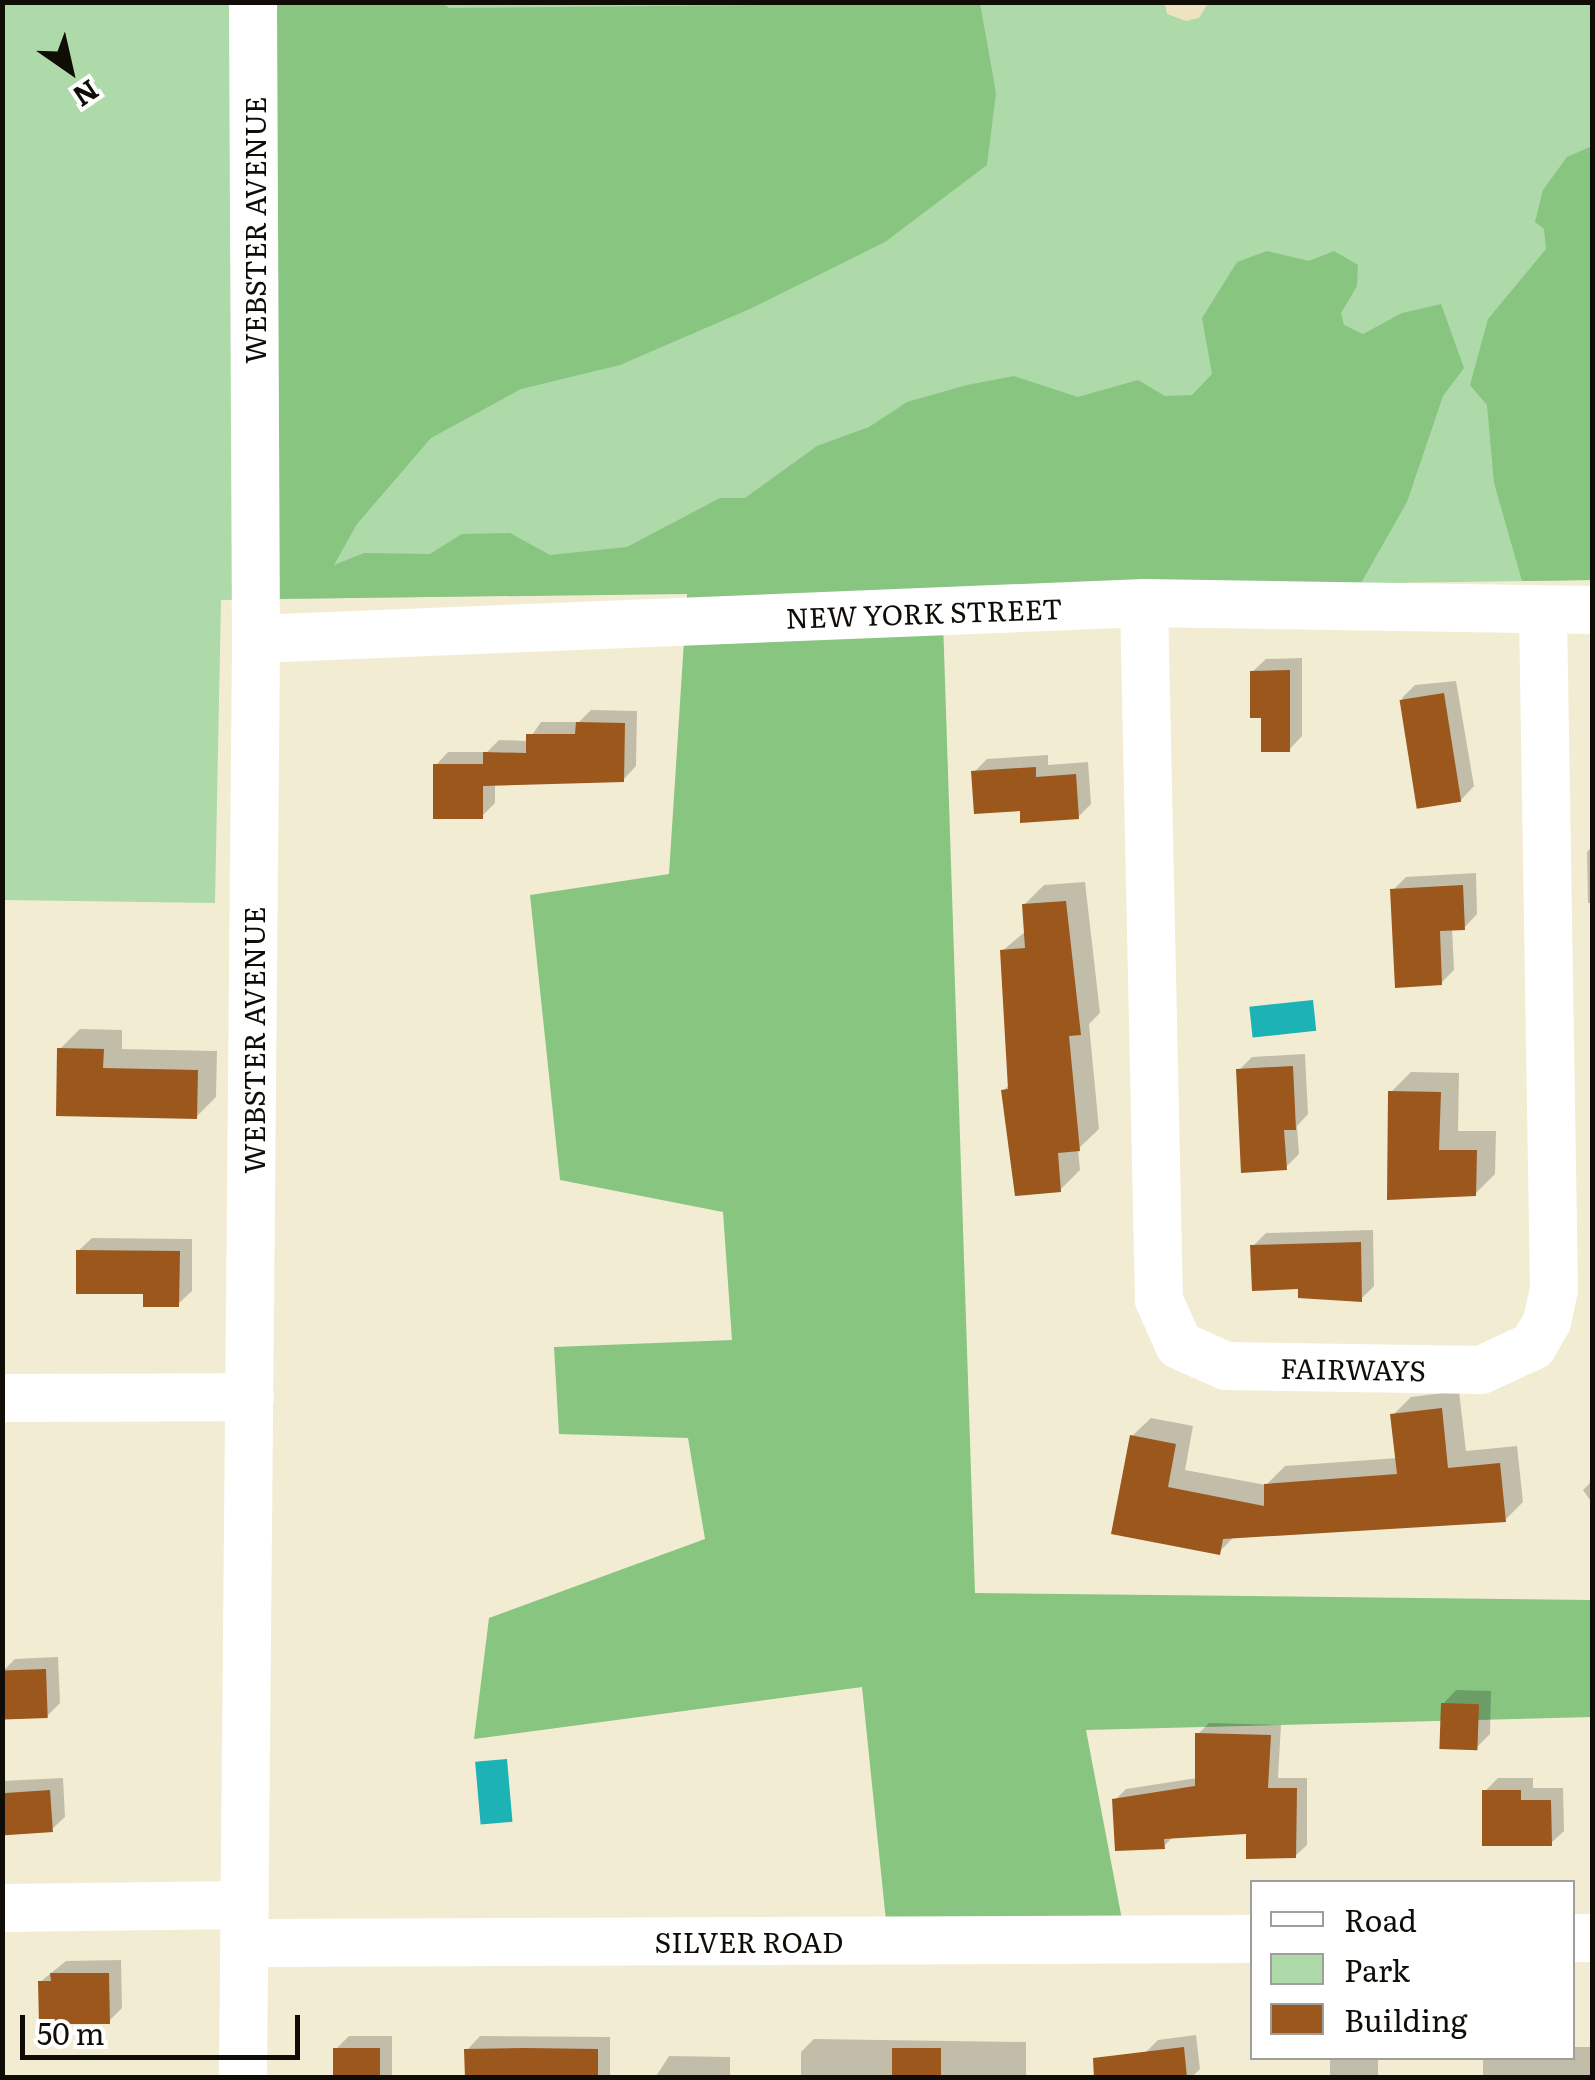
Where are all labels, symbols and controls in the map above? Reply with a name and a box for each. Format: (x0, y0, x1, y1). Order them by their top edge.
north arrow (20, 20, 120, 120)
text: N (65, 71, 108, 119)
street label: WEBSTER AVENUE (237, 96, 271, 364)
street label: NEW YORK STREET (785, 590, 1063, 634)
street label: WEBSTER AVENUE (236, 906, 270, 1174)
street label: FAIRWAYS (1280, 1350, 1426, 1386)
legend (1250, 1880, 1575, 2060)
text: Road (1344, 1897, 1417, 1941)
street label: SILVER ROAD (655, 1924, 843, 1958)
text: Park (1344, 1947, 1410, 1991)
scale bar (25, 1995, 305, 2057)
text: Building (1344, 1997, 1468, 2041)
text: 50 m (37, 2010, 105, 2054)

